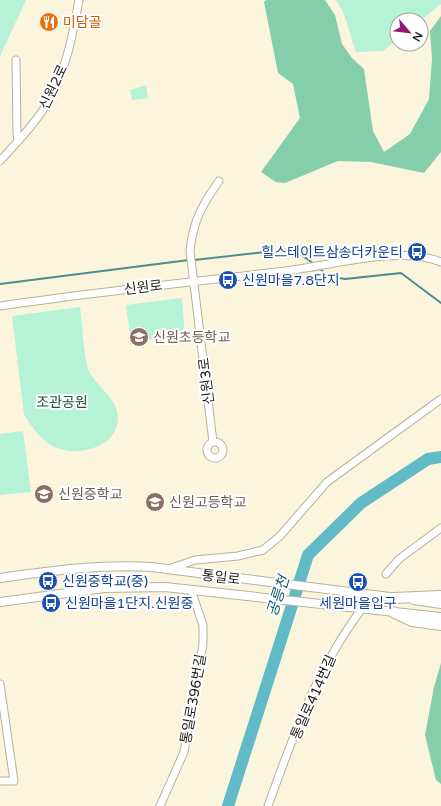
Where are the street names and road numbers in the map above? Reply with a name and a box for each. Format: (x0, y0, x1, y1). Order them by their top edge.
street label: 신원2로 (36, 62, 71, 112)
street label: 신원로 (123, 277, 163, 298)
street label: 신원3로 (195, 356, 218, 406)
street label: 통일로 (201, 567, 241, 588)
street label: 통일로414번길 (287, 652, 340, 742)
street label: 통일로396번길 (177, 653, 210, 745)

